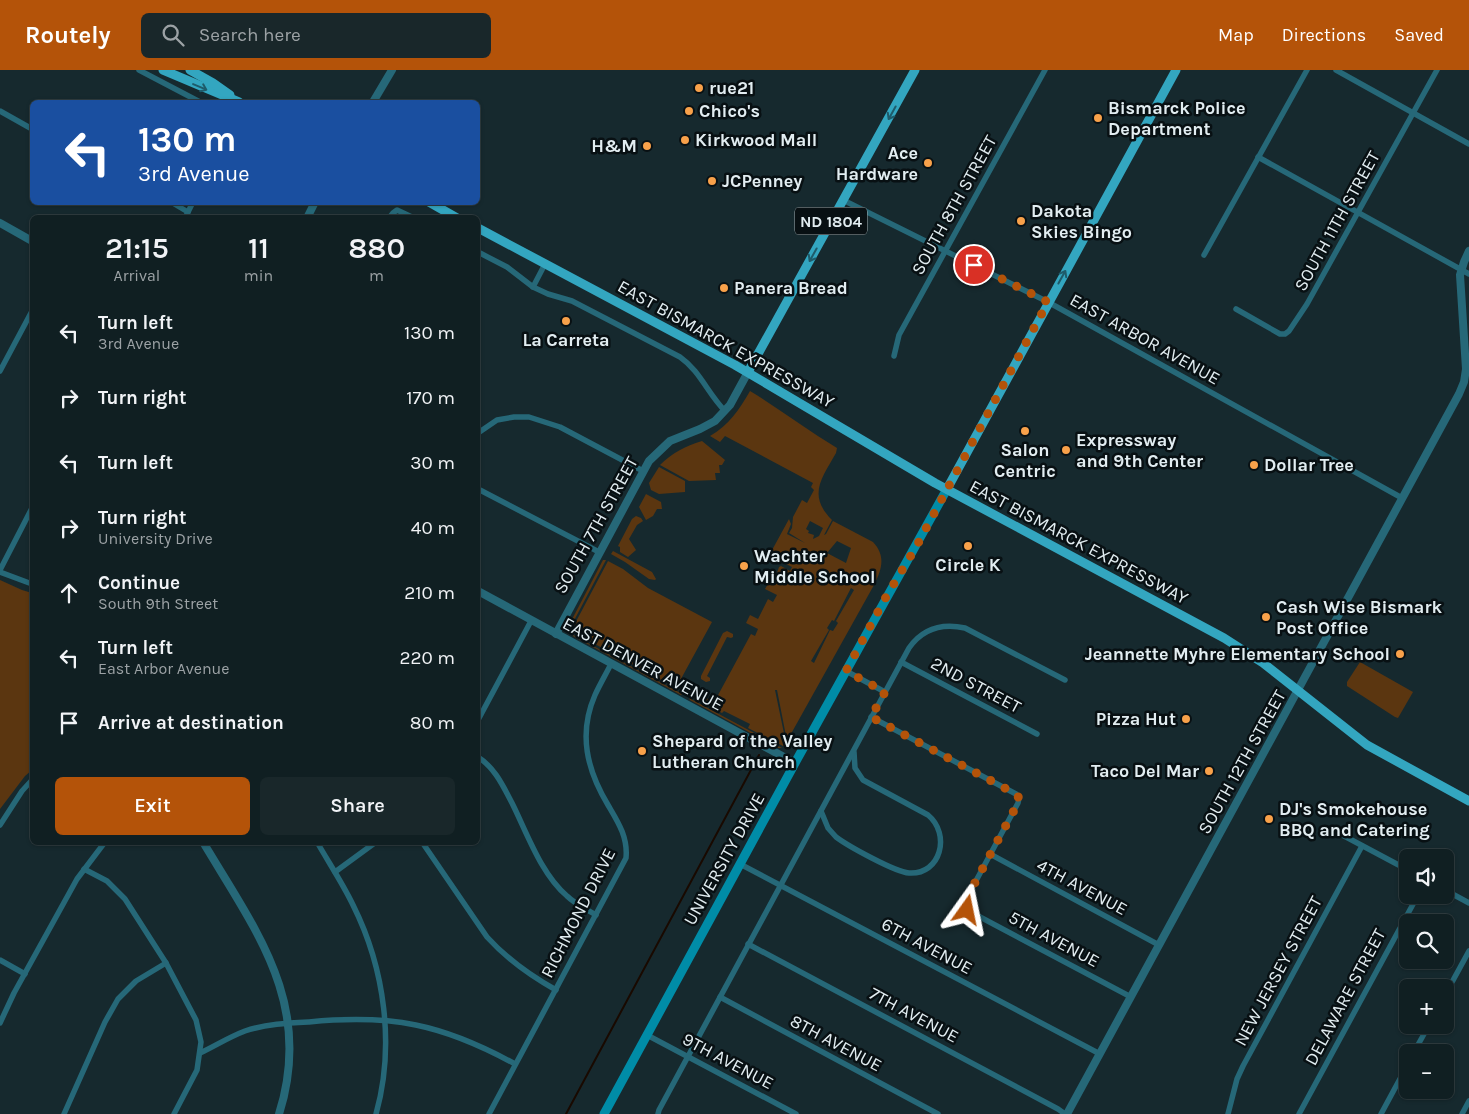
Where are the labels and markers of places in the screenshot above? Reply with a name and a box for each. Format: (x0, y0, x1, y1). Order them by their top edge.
place label: rue21 (709, 77, 754, 99)
marker: rue21 (693, 82, 705, 94)
place label: Bismarck Police Department (1108, 97, 1246, 140)
place label: Chico's (699, 100, 760, 122)
marker: Chico's (683, 105, 695, 117)
marker: Bismarck Police Department (1092, 112, 1104, 124)
place label: Kirkwood Mall (695, 129, 817, 151)
marker: Kirkwood Mall (679, 134, 691, 146)
place label: H&M (591, 135, 637, 157)
marker: H&M (641, 140, 653, 152)
place label: Ace Hardware (836, 142, 918, 185)
marker: Ace Hardware (922, 157, 934, 169)
place label: JCPenney (722, 170, 802, 192)
marker: JCPenney (706, 175, 718, 187)
place label: Dakota Skies Bingo (1031, 200, 1132, 243)
marker: Dakota Skies Bingo (1015, 215, 1027, 227)
pin (953, 244, 995, 286)
place label: Panera Bread (734, 277, 848, 299)
marker: Panera Bread (718, 282, 730, 294)
marker: La Carreta (560, 315, 572, 327)
place label: La Carreta (522, 329, 610, 351)
marker: Salon Centric (1019, 425, 1031, 437)
place label: Expressway and 9th Center (1076, 429, 1203, 472)
place label: Salon Centric (994, 439, 1056, 482)
marker: Expressway and 9th Center (1060, 444, 1072, 456)
place label: Dollar Tree (1264, 454, 1354, 476)
marker: Dollar Tree (1248, 459, 1260, 471)
marker: Circle K (962, 540, 974, 552)
place label: Wachter Middle School (754, 545, 875, 588)
place label: Circle K (935, 554, 1001, 576)
marker: Wachter Middle School (738, 560, 750, 572)
place label: Cash Wise Bismark Post Office (1276, 596, 1442, 639)
marker: Cash Wise Bismark Post Office (1260, 611, 1272, 623)
place label: Jeannette Myhre Elementary School (1085, 643, 1390, 665)
marker: Jeannette Myhre Elementary School (1394, 648, 1406, 660)
place label: Pizza Hut (1096, 708, 1176, 730)
marker: Pizza Hut (1180, 713, 1192, 725)
place label: Shepard of the Valley Lutheran Church (652, 730, 832, 773)
marker: Shepard of the Valley Lutheran Church (636, 745, 648, 757)
place label: Taco Del Mar (1091, 760, 1199, 782)
marker: Taco Del Mar (1203, 765, 1215, 777)
place label: DJ's Smokehouse BBQ and Catering (1279, 798, 1430, 841)
marker: DJ's Smokehouse BBQ and Catering (1263, 813, 1275, 825)

